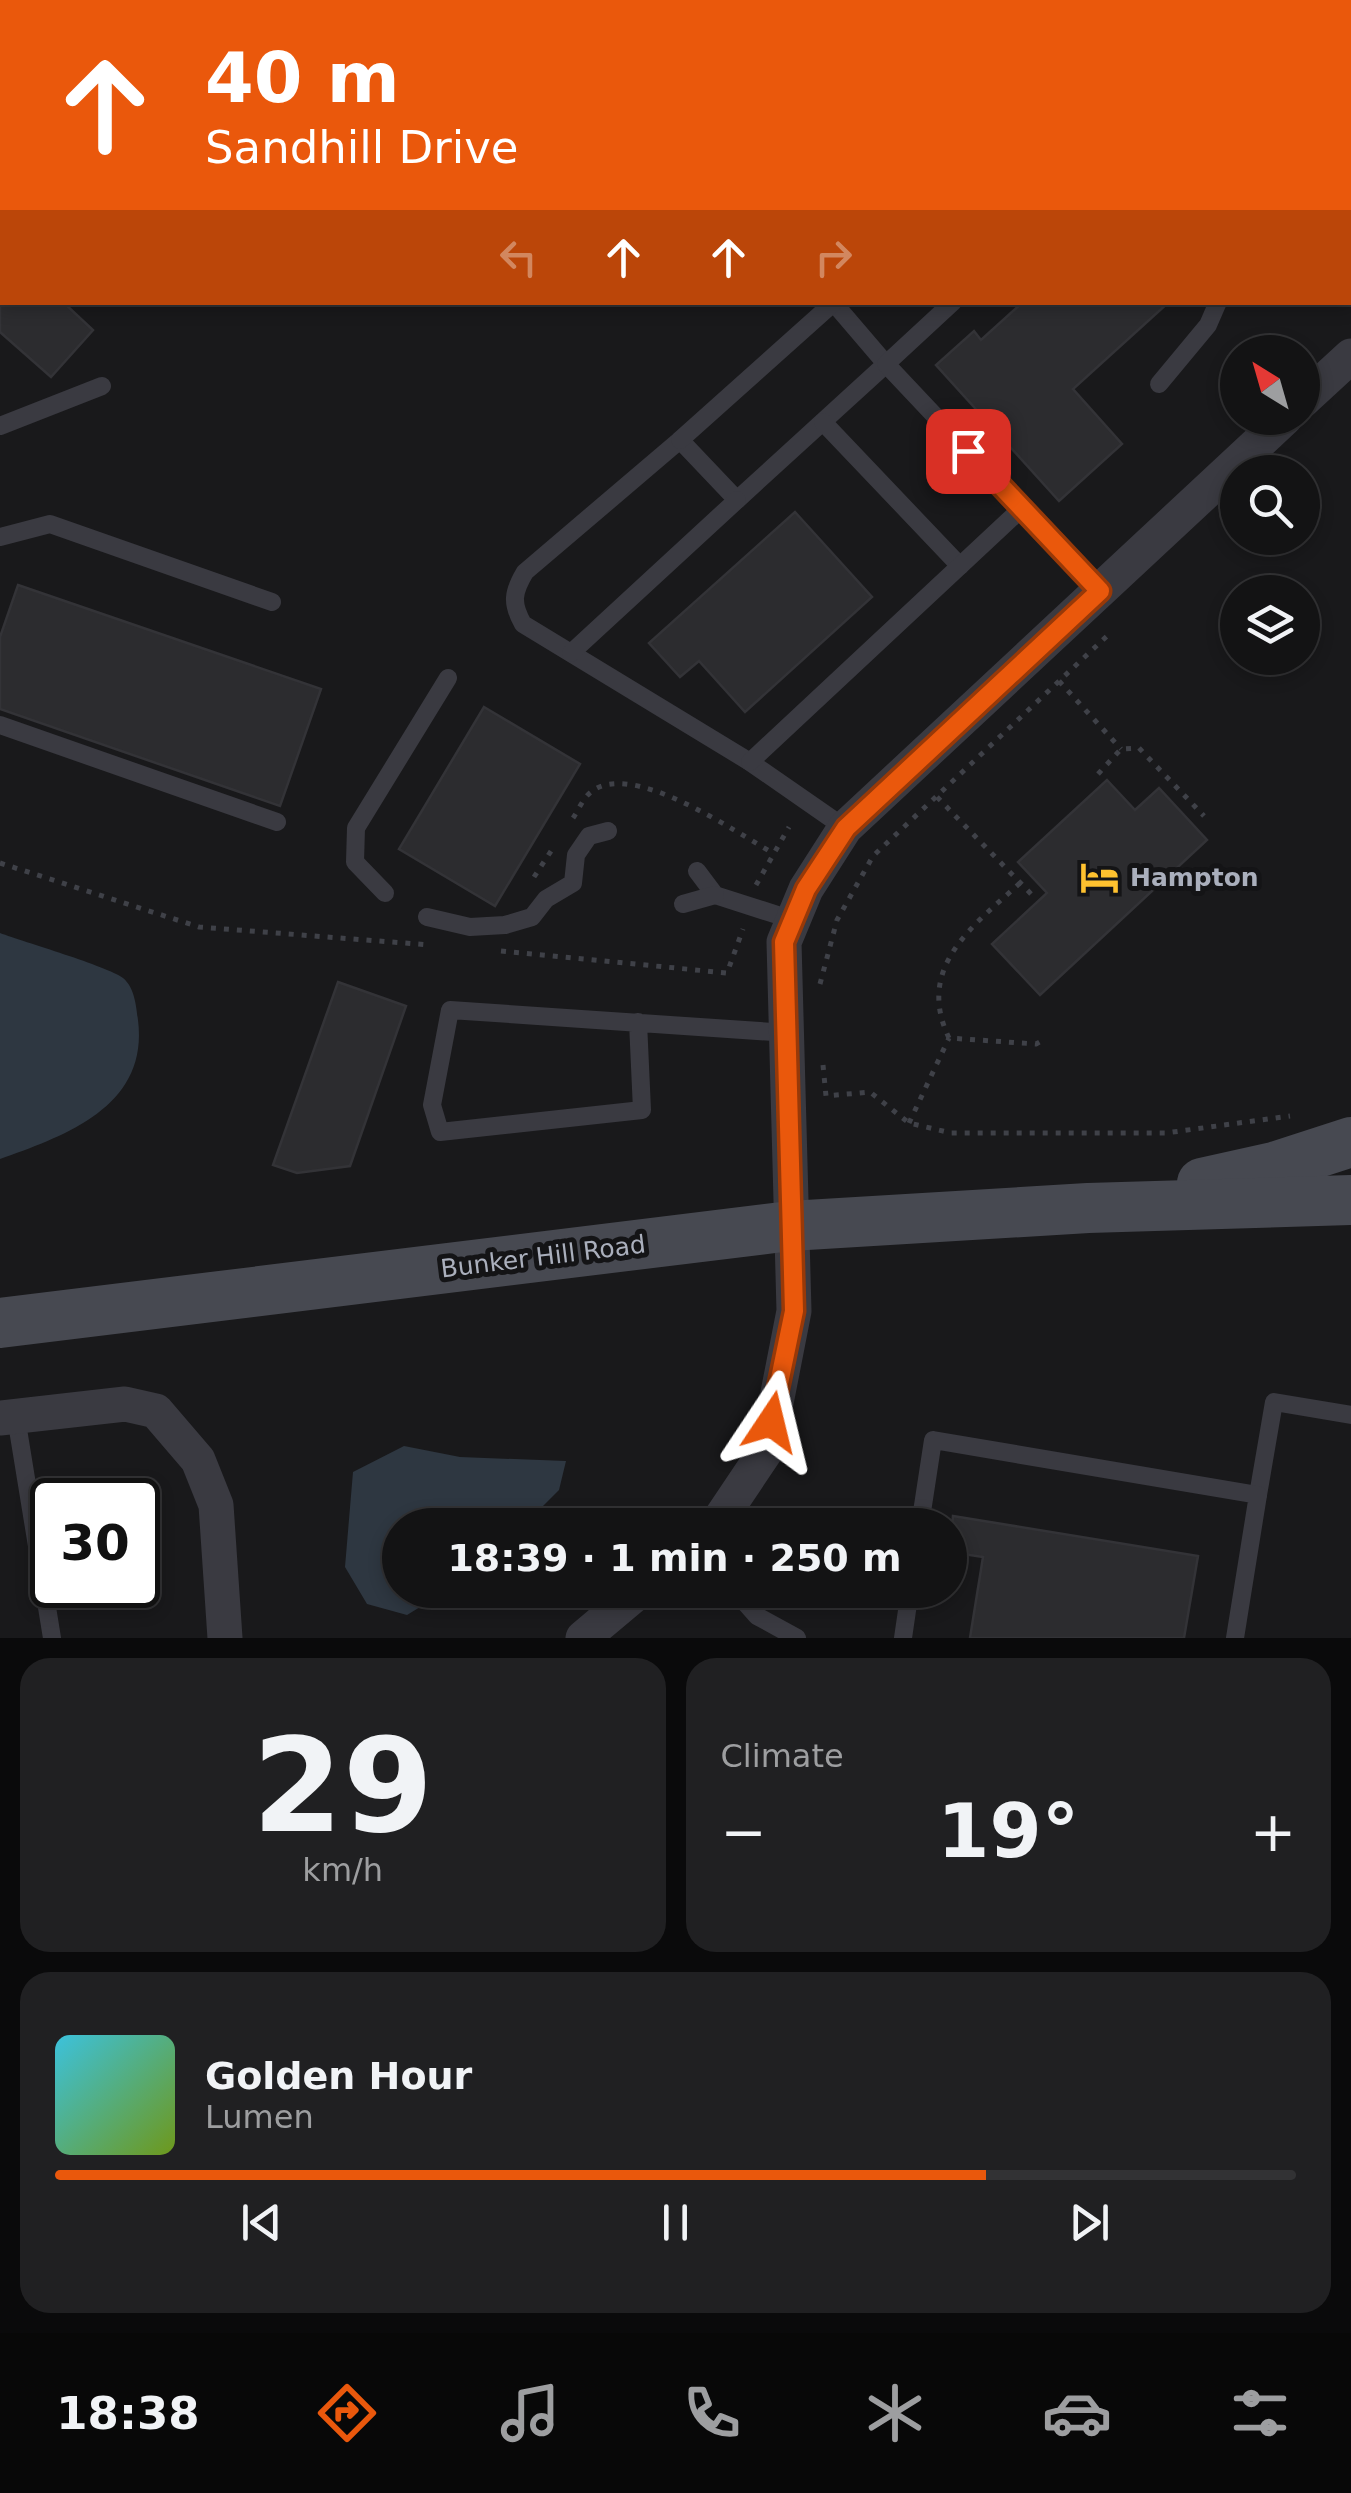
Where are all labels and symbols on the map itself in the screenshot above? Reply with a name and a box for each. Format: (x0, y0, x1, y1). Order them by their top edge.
north arrow (1220, 335, 1320, 435)
pin (926, 409, 1011, 494)
hotel icon: Hampton (1079, 856, 1121, 898)
place label: Hampton (1130, 863, 1259, 892)
street label: Bunker Hill Road (439, 1230, 647, 1283)
position arrow (719, 1370, 823, 1474)
speed limit sign: 30 (30, 1478, 160, 1608)

